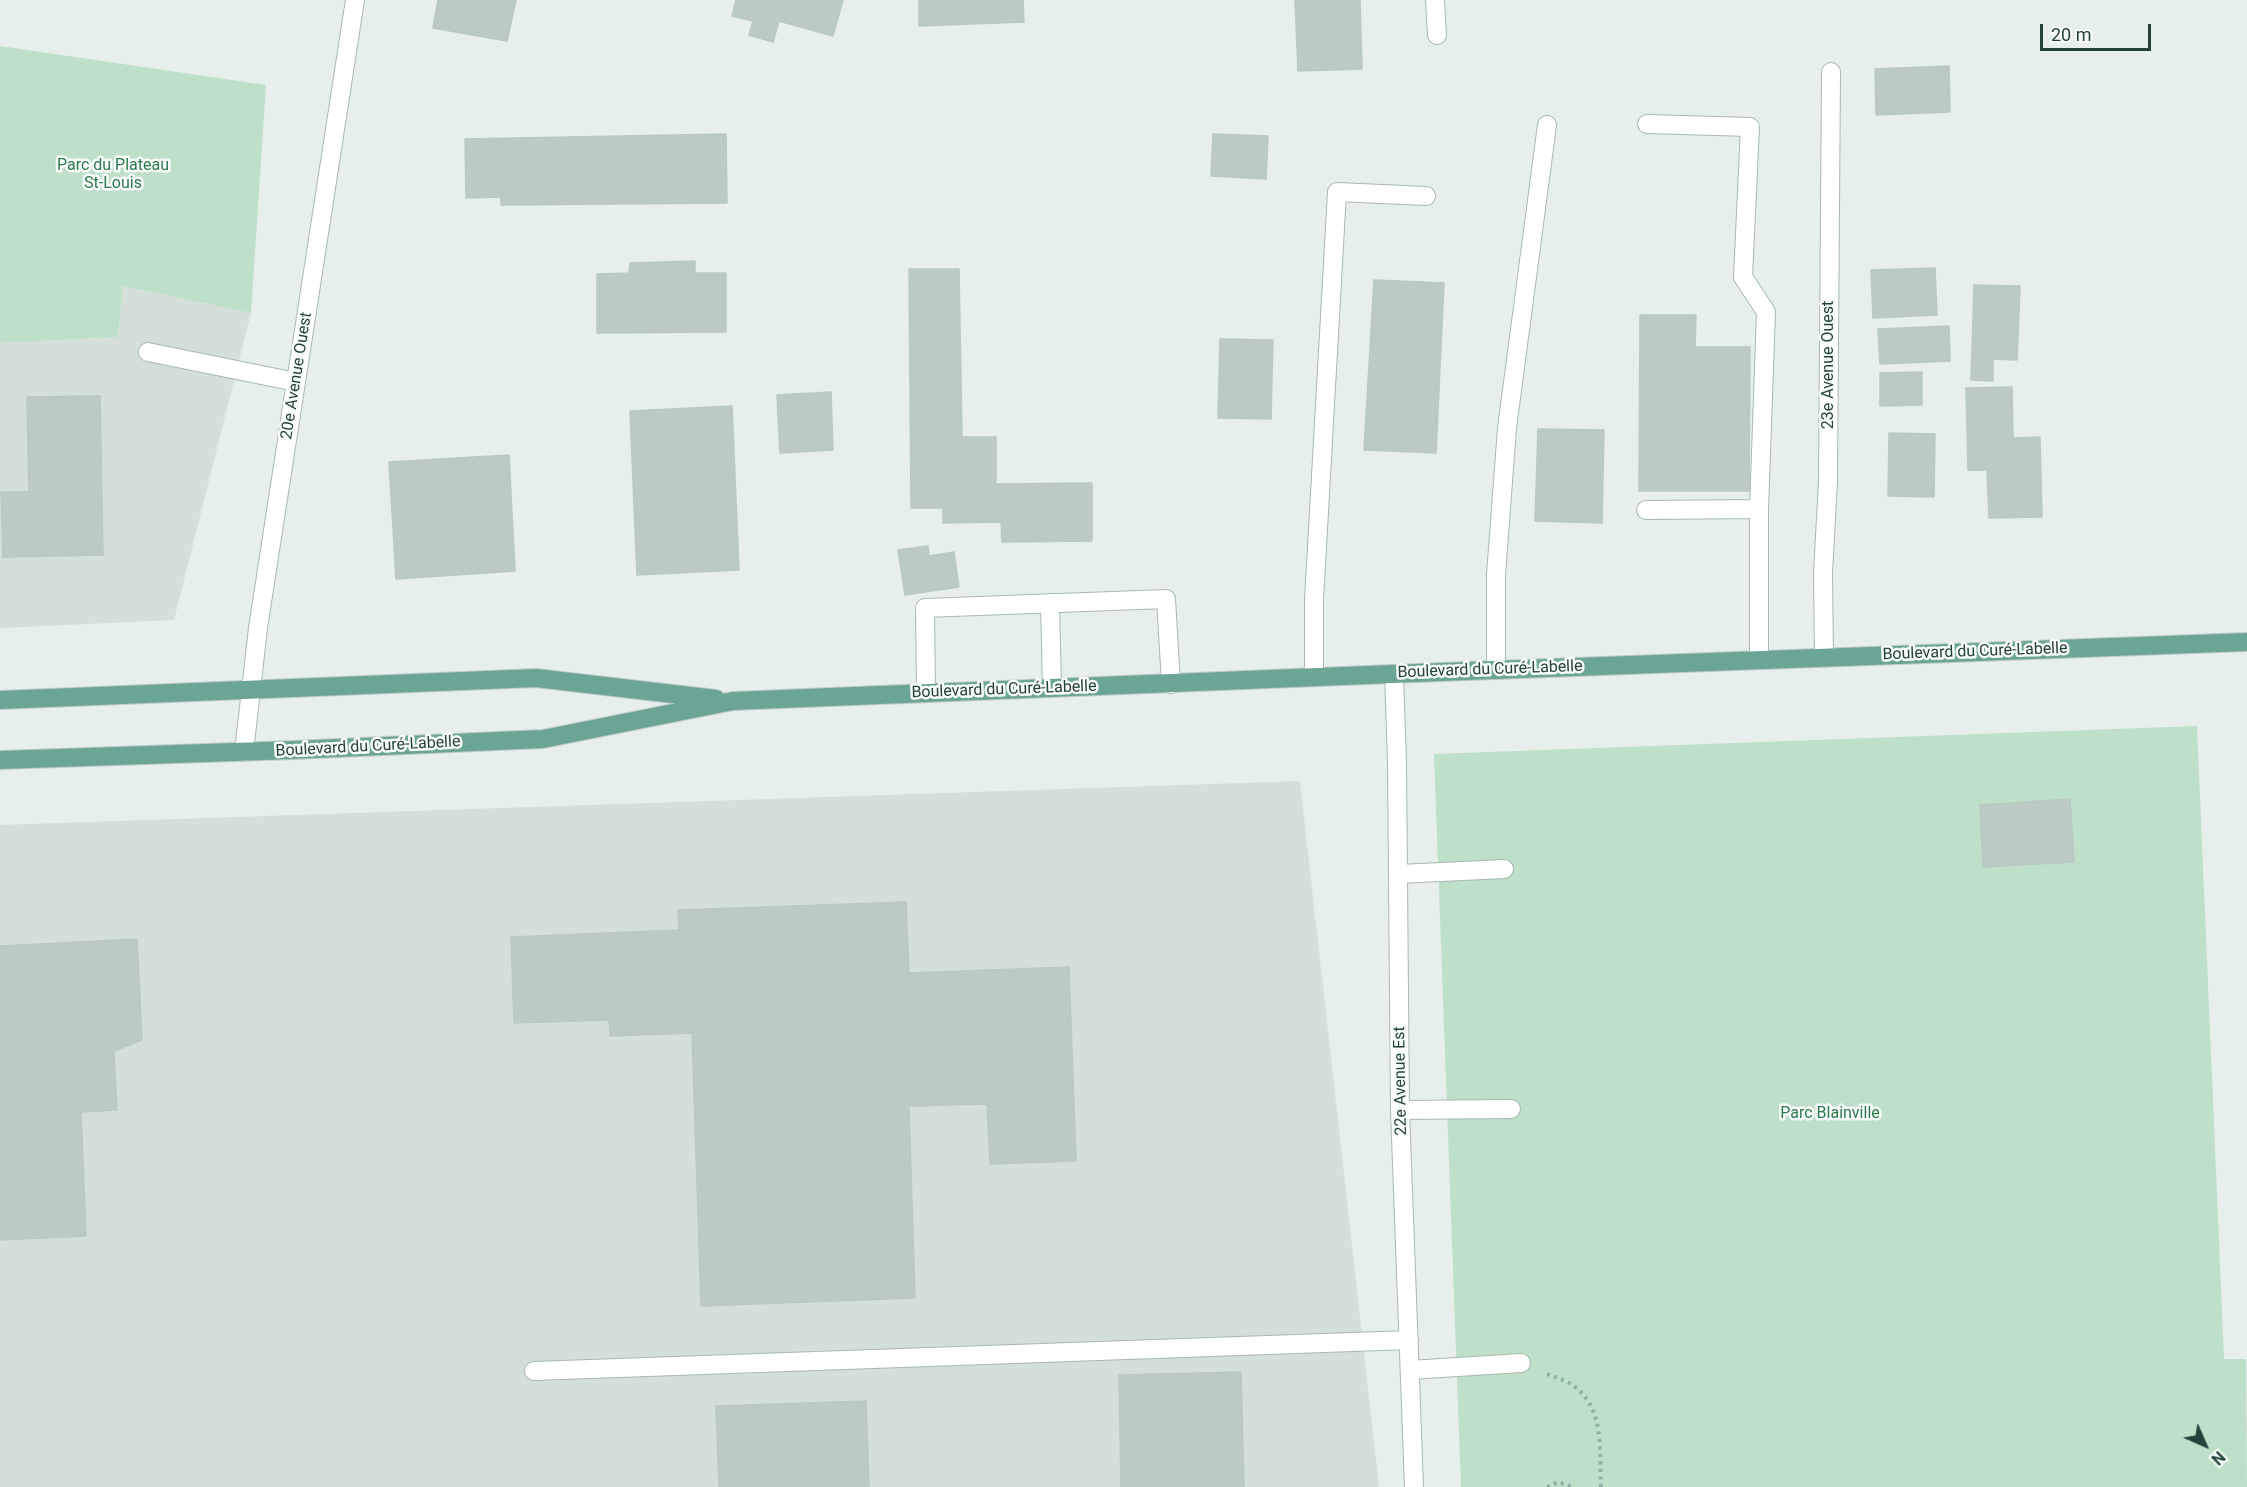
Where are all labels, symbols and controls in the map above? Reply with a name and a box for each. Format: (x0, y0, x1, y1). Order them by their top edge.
scale bar (2043, 12, 2154, 50)
text: 20 m (2051, 24, 2091, 45)
park label: Parc du Plateau St-Louis (57, 156, 169, 194)
street label: 23e Avenue Ouest (1819, 301, 1839, 429)
street label: 20e Avenue Ouest (277, 311, 317, 441)
street label: Boulevard du Curé-Labelle (1882, 639, 2068, 665)
street label: Boulevard du Curé-Labelle (1397, 657, 1583, 683)
street label: Boulevard du Curé-Labelle (911, 677, 1097, 703)
street label: Boulevard du Curé-Labelle (275, 733, 461, 761)
street label: 22e Avenue Est (1390, 1026, 1412, 1136)
park label: Parc Blainville (1780, 1104, 1880, 1124)
north arrow (2175, 1415, 2235, 1475)
text: N (2207, 1447, 2229, 1469)

